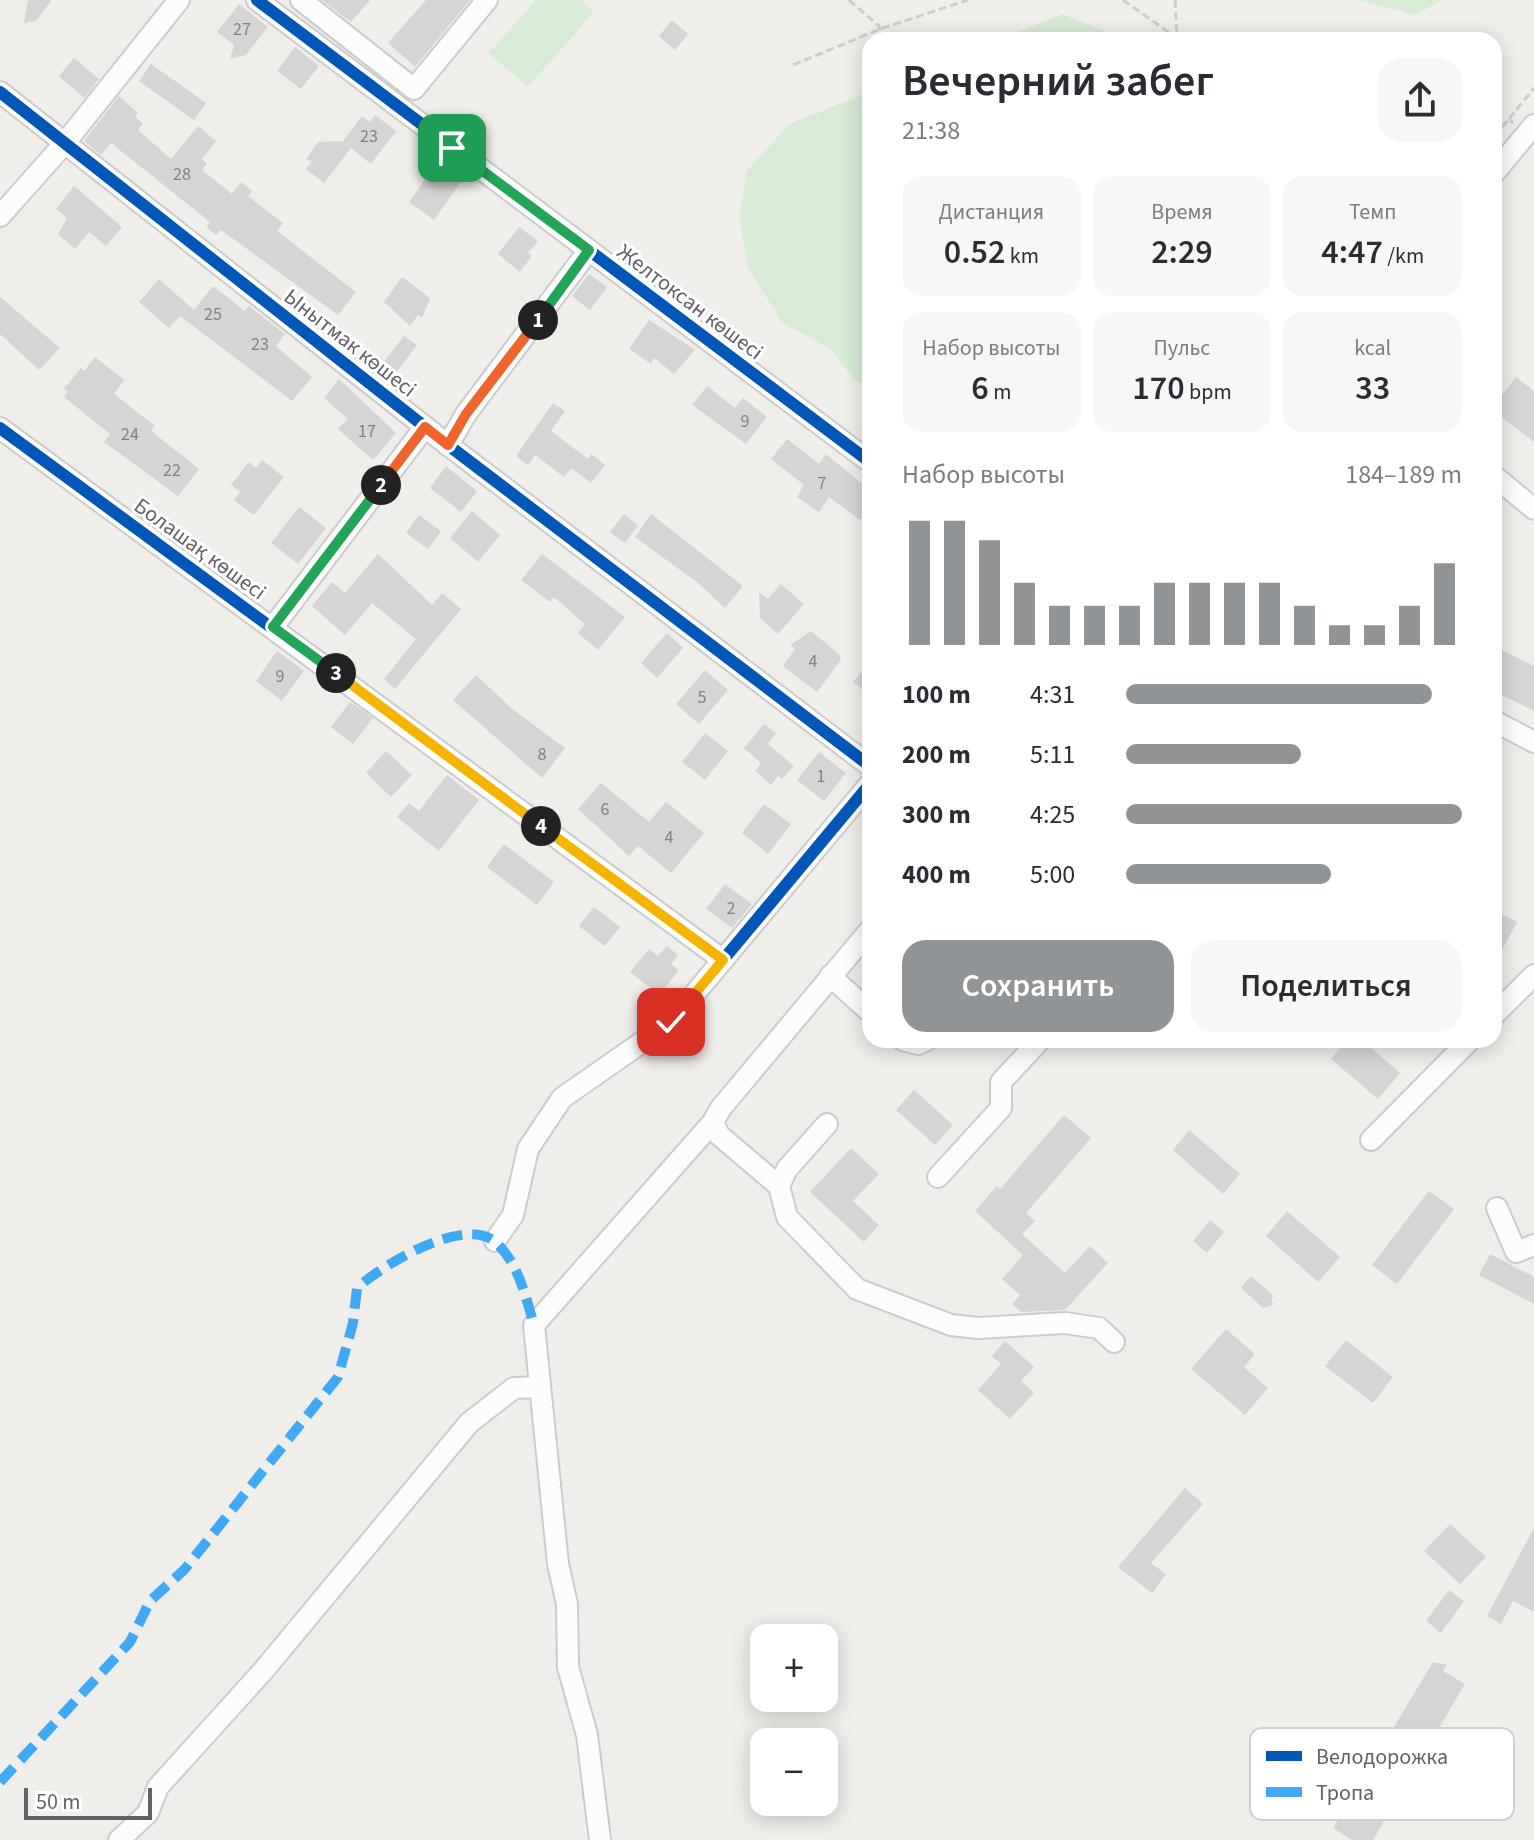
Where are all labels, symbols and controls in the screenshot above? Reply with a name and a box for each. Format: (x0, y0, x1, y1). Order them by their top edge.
house number: 27 (233, 17, 251, 42)
text: Вечерний забег (902, 50, 1214, 113)
button: share (1378, 58, 1462, 142)
text: 21:38 (902, 112, 960, 149)
pin (418, 114, 486, 182)
house number: 23 (360, 124, 378, 149)
icon: arrive (430, 126, 474, 170)
house number: 28 (173, 162, 191, 187)
text: Дистанция (939, 196, 1044, 228)
text: Время (1151, 196, 1213, 228)
text: Темп (1349, 196, 1396, 228)
text: 0.52 (944, 228, 1005, 277)
text: 2:29 (1151, 228, 1213, 277)
text: 4:47 (1321, 228, 1383, 277)
street label: Желтоксан көшесі (610, 236, 770, 368)
text: km (1005, 240, 1039, 272)
text: /km (1383, 240, 1424, 272)
street label: Ынытмак көшесі (277, 281, 423, 405)
pin: 1 (518, 300, 558, 340)
house number: 25 (204, 302, 222, 327)
text: 1 (532, 304, 544, 336)
house number: 23 (251, 332, 269, 357)
text: Набор высоты (922, 332, 1060, 364)
text: Пульс (1154, 332, 1210, 364)
text: kcal (1354, 332, 1391, 364)
text: 6 (971, 364, 989, 413)
text: 170 (1132, 364, 1185, 413)
text: 33 (1355, 364, 1390, 413)
text: m (989, 376, 1011, 408)
text: bpm (1185, 376, 1232, 408)
house number: 9 (741, 409, 750, 434)
house number: 17 (358, 419, 376, 444)
house number: 24 (121, 422, 139, 447)
text: Набор высоты (902, 456, 1065, 493)
text: 184–189 m (1345, 456, 1462, 493)
house number: 22 (163, 458, 181, 483)
pin: 2 (361, 465, 401, 505)
text: 2 (375, 469, 387, 501)
house number: 7 (818, 471, 827, 496)
street label: Болашақ көшесі (127, 490, 273, 608)
house number: 4 (809, 649, 818, 674)
pin: 3 (316, 653, 356, 693)
text: 3 (330, 657, 342, 689)
house number: 9 (276, 664, 285, 689)
text: 100 m (902, 676, 971, 713)
text: 4:31 (1030, 676, 1075, 713)
house number: 5 (698, 685, 707, 710)
text: 200 m (902, 736, 971, 773)
text: 5:11 (1030, 736, 1075, 773)
house number: 8 (538, 742, 547, 767)
house number: 1 (817, 764, 825, 789)
text: 300 m (902, 796, 971, 833)
text: 4:25 (1030, 796, 1075, 833)
house number: 6 (601, 797, 610, 822)
pin: 4 (521, 806, 561, 846)
text: 4 (535, 810, 547, 842)
house number: 4 (665, 825, 674, 850)
text: 400 m (902, 856, 971, 893)
text: 5:00 (1030, 856, 1075, 893)
house number: 2 (727, 896, 736, 921)
button: Сохранить (902, 940, 1174, 1032)
button: Поделиться (1190, 940, 1462, 1032)
pin (637, 988, 705, 1056)
icon: check (649, 1000, 693, 1044)
map controls (750, 1624, 838, 1816)
button: + (750, 1624, 838, 1712)
button: − (750, 1728, 838, 1816)
legend (1250, 1728, 1514, 1820)
text: Велодорожка (1316, 1741, 1448, 1773)
text: Тропа (1316, 1777, 1374, 1809)
scale bar (24, 1784, 152, 1820)
text: 50 m (36, 1786, 81, 1818)

